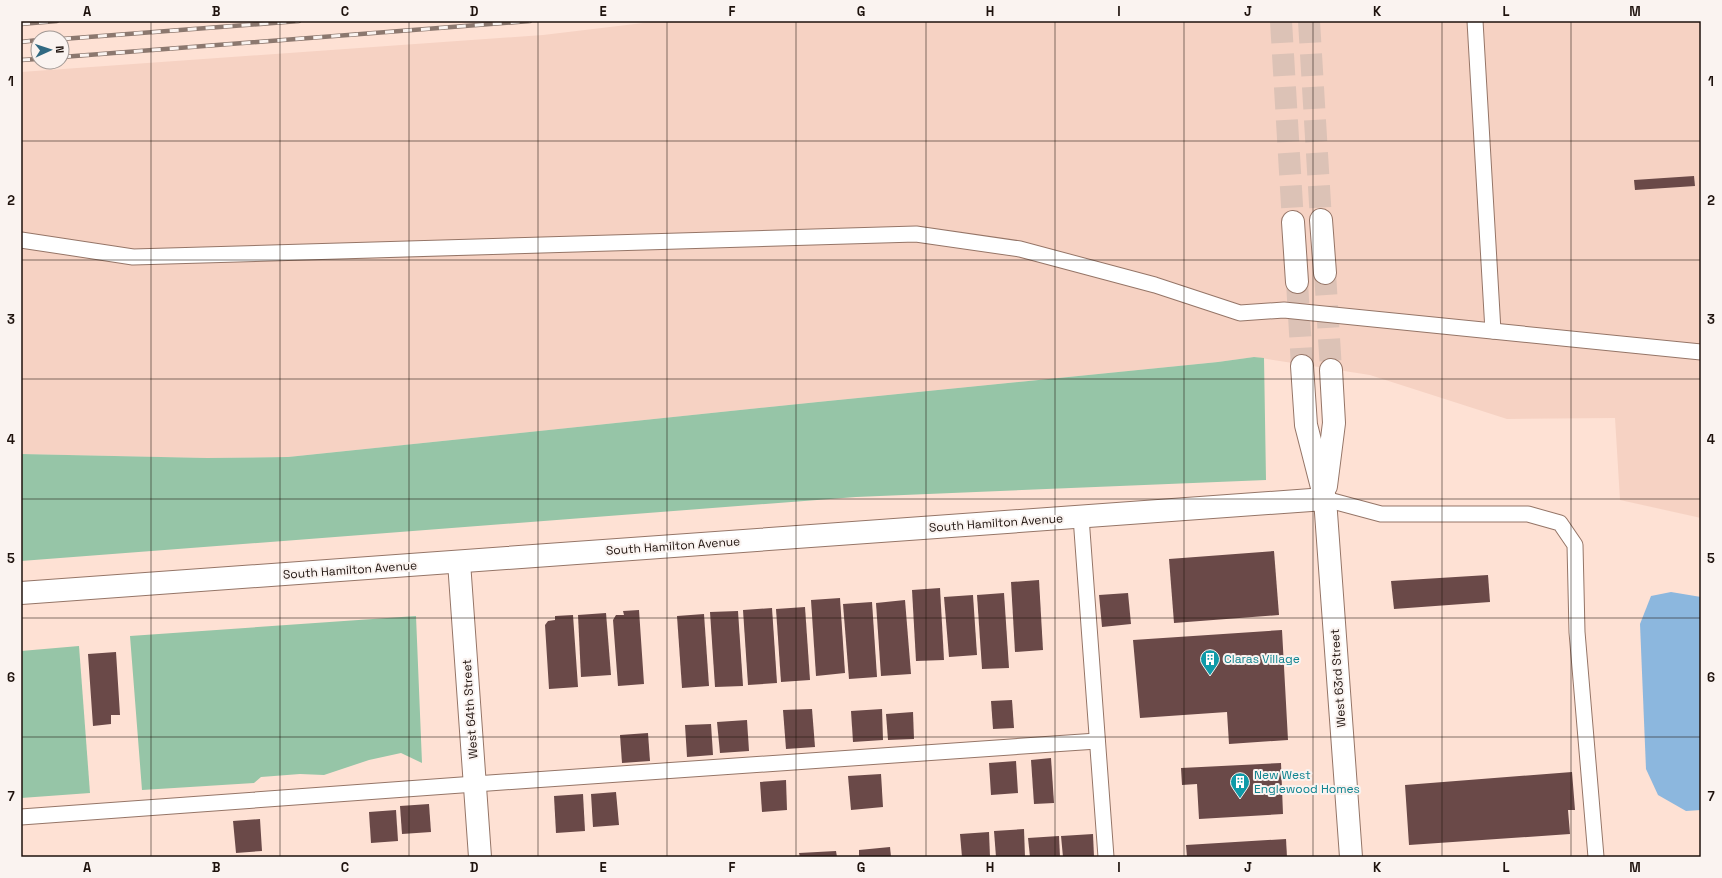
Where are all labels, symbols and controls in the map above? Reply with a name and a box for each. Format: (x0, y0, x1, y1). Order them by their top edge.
text: A (83, 3, 92, 20)
text: B (212, 3, 221, 20)
text: C (341, 3, 349, 20)
text: D (470, 3, 479, 20)
text: E (599, 3, 607, 20)
text: F (729, 3, 736, 20)
text: G (857, 3, 865, 20)
text: H (986, 3, 994, 20)
text: I (1117, 3, 1121, 20)
text: J (1244, 3, 1252, 20)
text: K (1373, 3, 1382, 20)
text: L (1502, 3, 1510, 20)
text: M (1629, 3, 1641, 20)
north arrow (30, 30, 70, 70)
text: N (53, 45, 67, 54)
text: 1 (8, 73, 14, 90)
text: 1 (1708, 73, 1714, 90)
text: 2 (7, 192, 15, 209)
text: 2 (1707, 192, 1715, 209)
text: 3 (7, 311, 15, 328)
text: 3 (1707, 311, 1715, 328)
text: 4 (7, 431, 15, 448)
text: 4 (1707, 431, 1715, 448)
street label: South Hamilton Avenue (928, 510, 1064, 536)
street label: South Hamilton Avenue (605, 533, 741, 559)
text: 5 (7, 550, 15, 567)
text: 5 (1707, 550, 1715, 567)
street label: South Hamilton Avenue (282, 557, 418, 583)
street label: West 63rd Street (1327, 628, 1349, 728)
building icon: Claras Village (1199, 648, 1221, 676)
place label: Claras Village (1224, 651, 1300, 667)
street label: West 64th Street (459, 659, 481, 759)
text: 6 (7, 669, 15, 686)
text: 6 (1707, 669, 1715, 686)
place label: New West Englewood Homes (1254, 767, 1360, 797)
building icon: New West Englewood Homes (1229, 771, 1251, 799)
text: 7 (7, 788, 15, 805)
text: 7 (1707, 788, 1715, 805)
text: A (83, 859, 92, 876)
text: B (212, 859, 221, 876)
text: C (341, 859, 349, 876)
text: D (470, 859, 479, 876)
text: E (599, 859, 607, 876)
text: F (729, 859, 736, 876)
text: G (857, 859, 865, 876)
text: H (986, 859, 994, 876)
text: I (1117, 859, 1121, 876)
text: J (1244, 859, 1252, 876)
text: K (1373, 859, 1382, 876)
text: L (1502, 859, 1510, 876)
text: M (1629, 859, 1641, 876)

